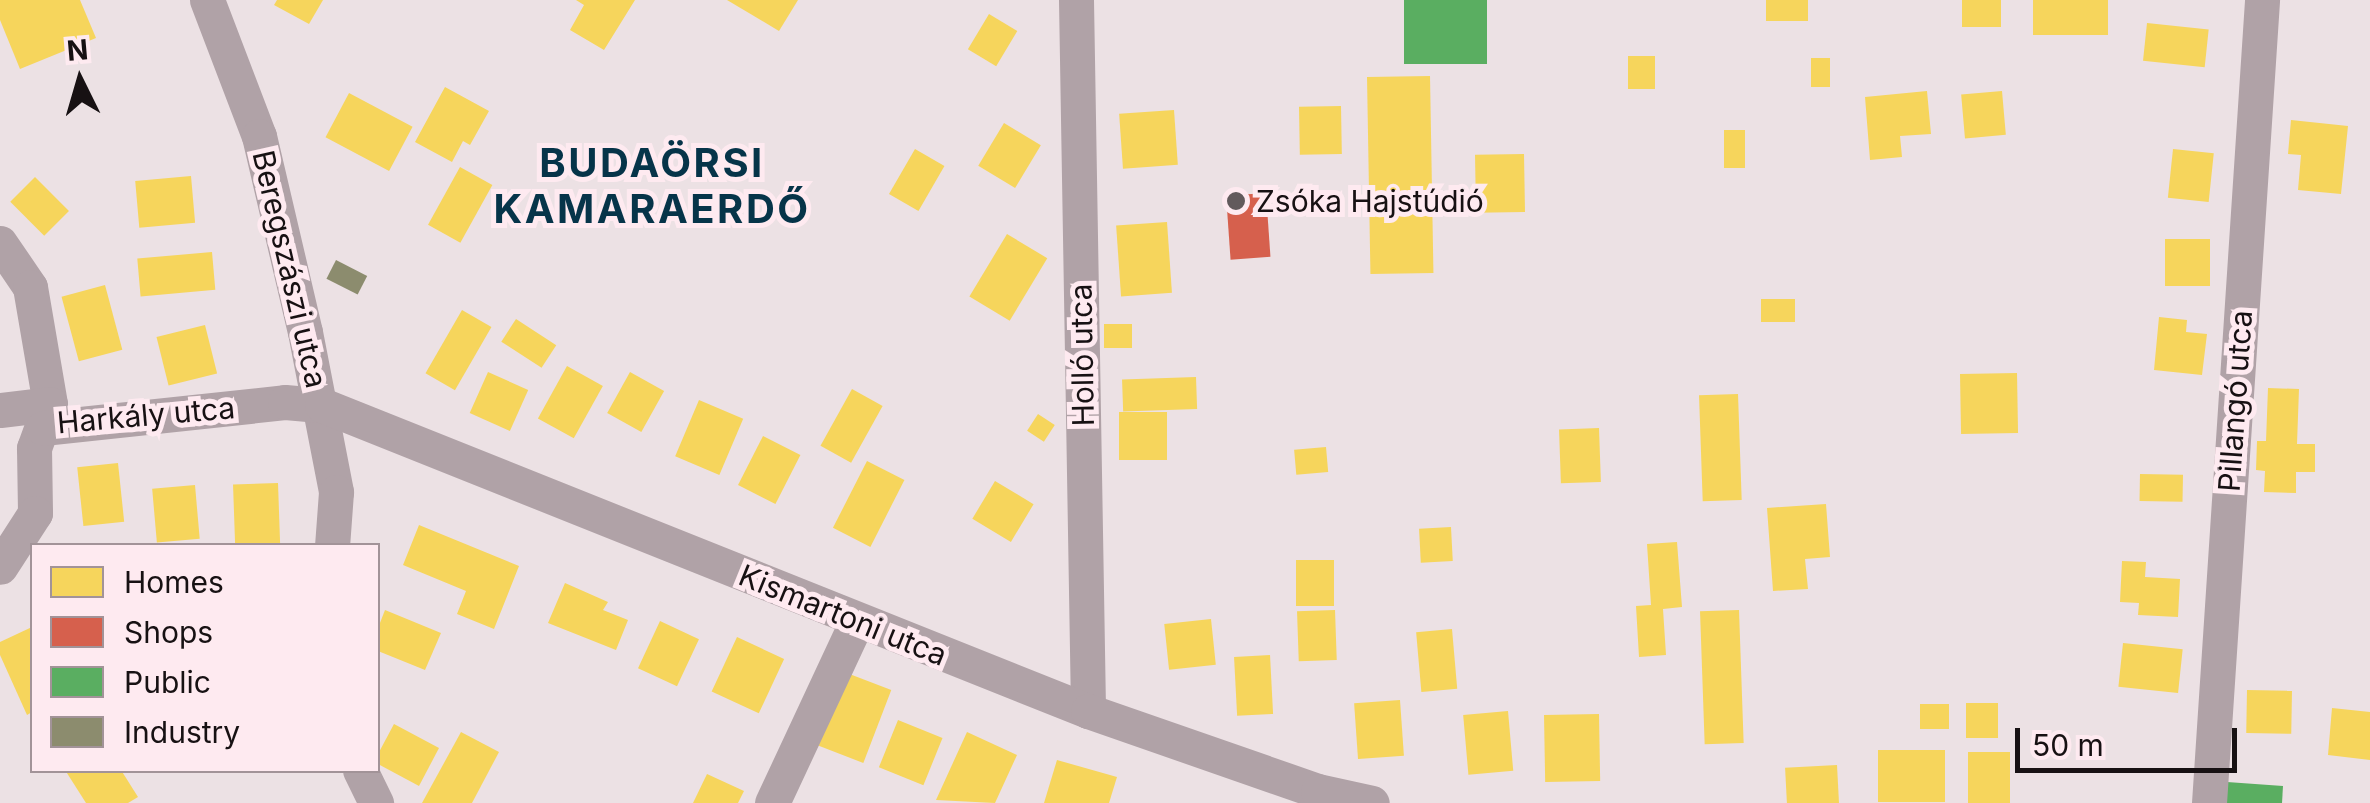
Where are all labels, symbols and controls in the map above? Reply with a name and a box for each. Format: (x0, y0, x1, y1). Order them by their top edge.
north arrow (30, 30, 130, 130)
text: N (65, 32, 89, 68)
district label: BUDAÖRSI KAMARAERDŐ (493, 139, 811, 233)
street label: Beregszászi utca (245, 147, 335, 391)
place label: Zsóka Hajstúdió (1256, 183, 1484, 219)
marker: Zsóka Hajstúdió (1225, 190, 1247, 212)
street label: Holló utca (1063, 283, 1101, 427)
street label: Pillangó utca (2211, 309, 2259, 493)
street label: Harkály utca (56, 389, 236, 441)
legend (30, 543, 380, 773)
street label: Kismartoni utca (734, 557, 952, 673)
text: Homes (124, 564, 224, 600)
text: Shops (124, 614, 213, 650)
text: Public (124, 664, 211, 700)
scale bar (2020, 708, 2242, 770)
text: Industry (124, 714, 240, 750)
text: 50 m (2032, 727, 2104, 763)

